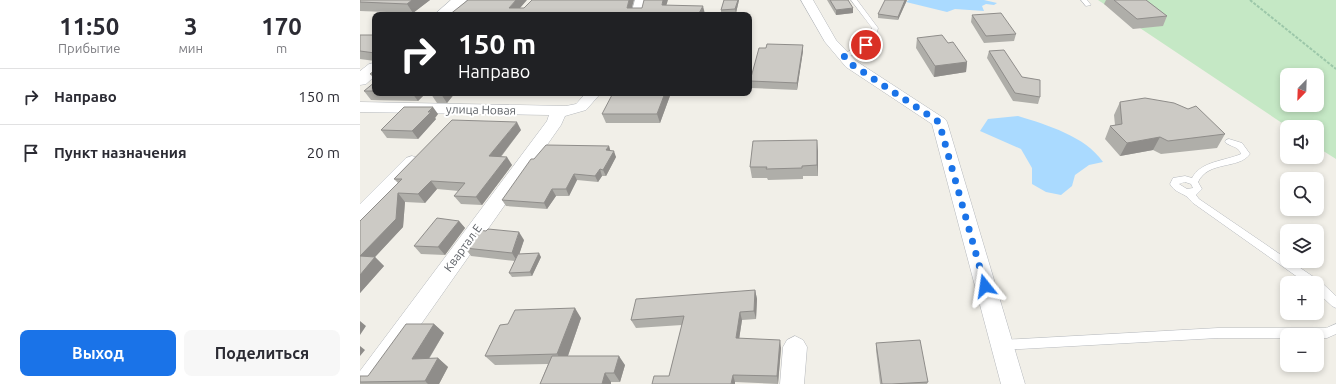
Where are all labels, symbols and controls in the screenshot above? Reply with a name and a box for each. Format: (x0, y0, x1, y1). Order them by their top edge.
text: 11:50 (59, 13, 119, 40)
text: 3 (184, 13, 198, 40)
text: 170 (261, 13, 302, 40)
icon: right (392, 28, 444, 80)
text: 150 m (458, 28, 536, 59)
pin (849, 28, 883, 62)
icon: arrive (855, 34, 877, 56)
text: Прибытие (58, 41, 120, 55)
text: мин (178, 41, 203, 55)
text: m (276, 41, 287, 55)
text: Направо (458, 61, 530, 81)
north arrow (1280, 68, 1324, 112)
map controls (1280, 68, 1324, 372)
icon: right (20, 86, 42, 108)
text: Направо (54, 88, 117, 105)
text: 150 m (298, 88, 340, 105)
street label: улица Новая (446, 102, 516, 117)
button: sound (1280, 120, 1324, 164)
icon: arrive (20, 142, 42, 164)
text: Пункт назначения (54, 144, 187, 161)
text: 20 m (307, 144, 340, 161)
button: search (1280, 172, 1324, 216)
street label: Квартал Е (441, 221, 484, 274)
button: layers (1280, 224, 1324, 268)
position arrow (964, 265, 1006, 307)
button: + (1280, 276, 1324, 320)
button: − (1280, 328, 1324, 372)
button: Выход (20, 330, 176, 376)
button: Поделиться (184, 330, 340, 376)

